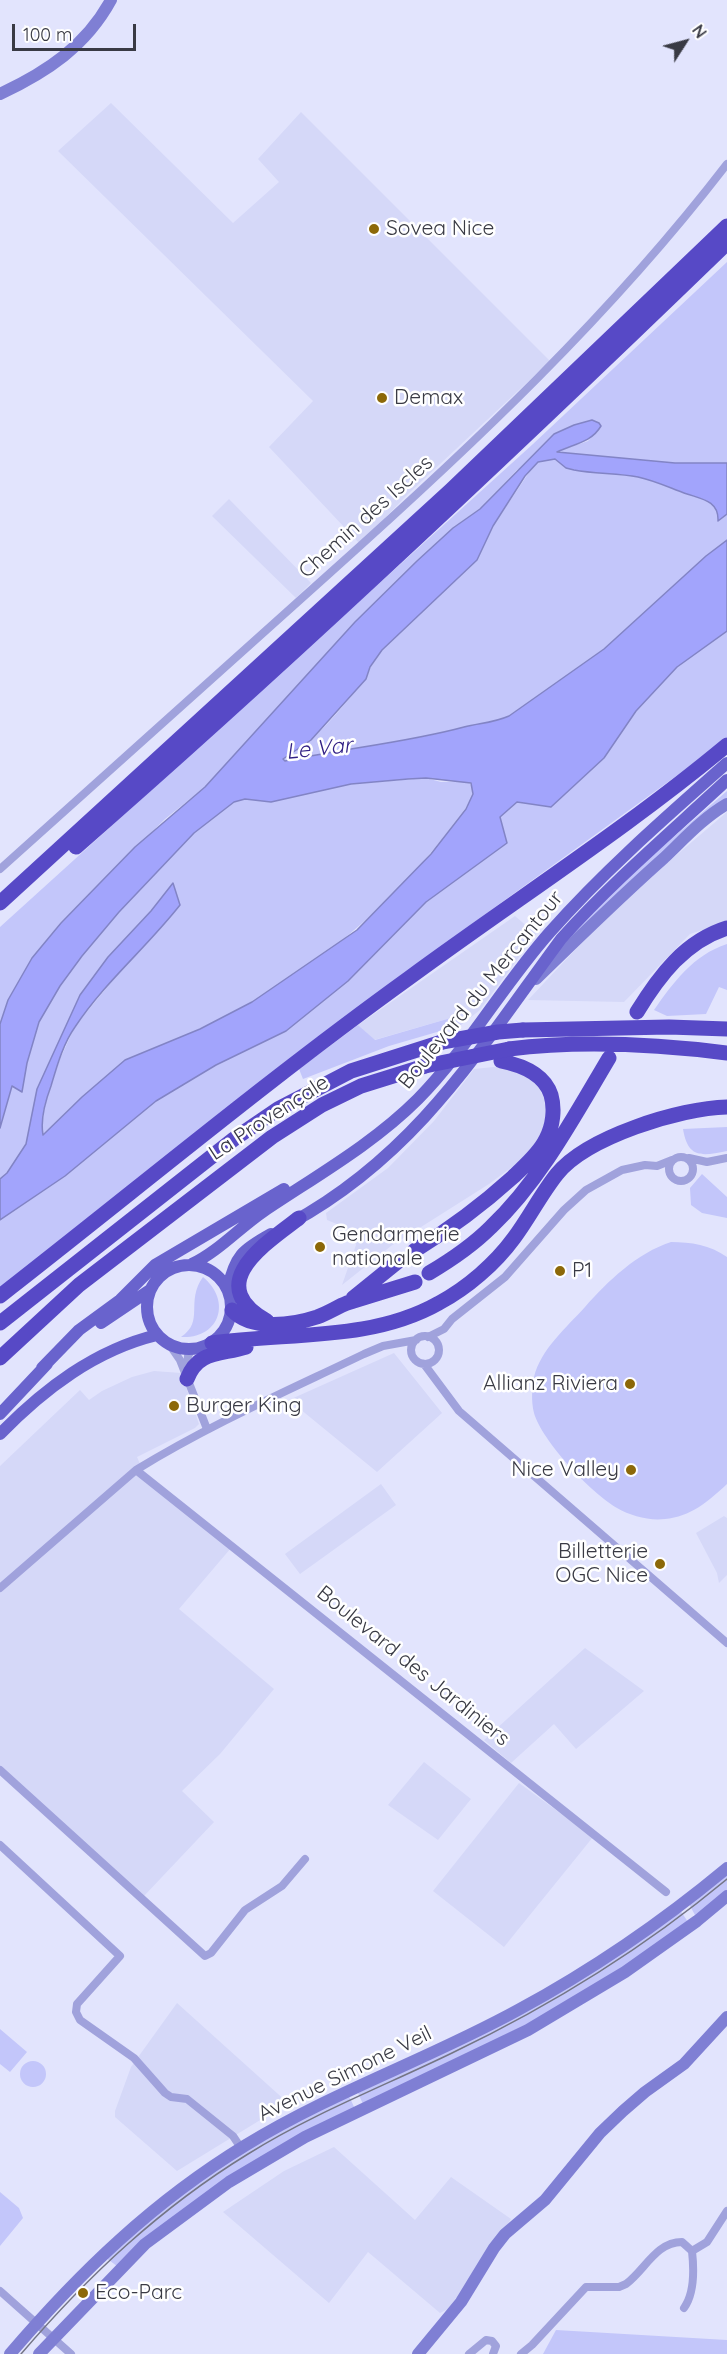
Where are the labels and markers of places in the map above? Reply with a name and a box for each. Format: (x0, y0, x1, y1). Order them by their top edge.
place label: Sovea Nice (386, 216, 494, 242)
marker: Sovea Nice (367, 222, 381, 236)
place label: Demax (394, 385, 463, 411)
marker: Demax (375, 391, 389, 405)
place label: Gendarmerie nationale (332, 1222, 460, 1272)
marker: Gendarmerie nationale (313, 1240, 327, 1254)
place label: P1 (572, 1258, 592, 1284)
marker: P1 (553, 1264, 567, 1278)
place label: Allianz Riviera (483, 1371, 618, 1397)
marker: Allianz Riviera (623, 1377, 637, 1391)
place label: Burger King (186, 1393, 302, 1419)
marker: Burger King (167, 1399, 181, 1413)
place label: Nice Valley (511, 1457, 619, 1483)
marker: Nice Valley (624, 1463, 638, 1477)
place label: Billetterie OGC Nice (555, 1539, 648, 1589)
marker: Billetterie OGC Nice (653, 1557, 667, 1571)
place label: Eco-Parc (95, 2280, 182, 2306)
marker: Eco-Parc (76, 2286, 90, 2300)

